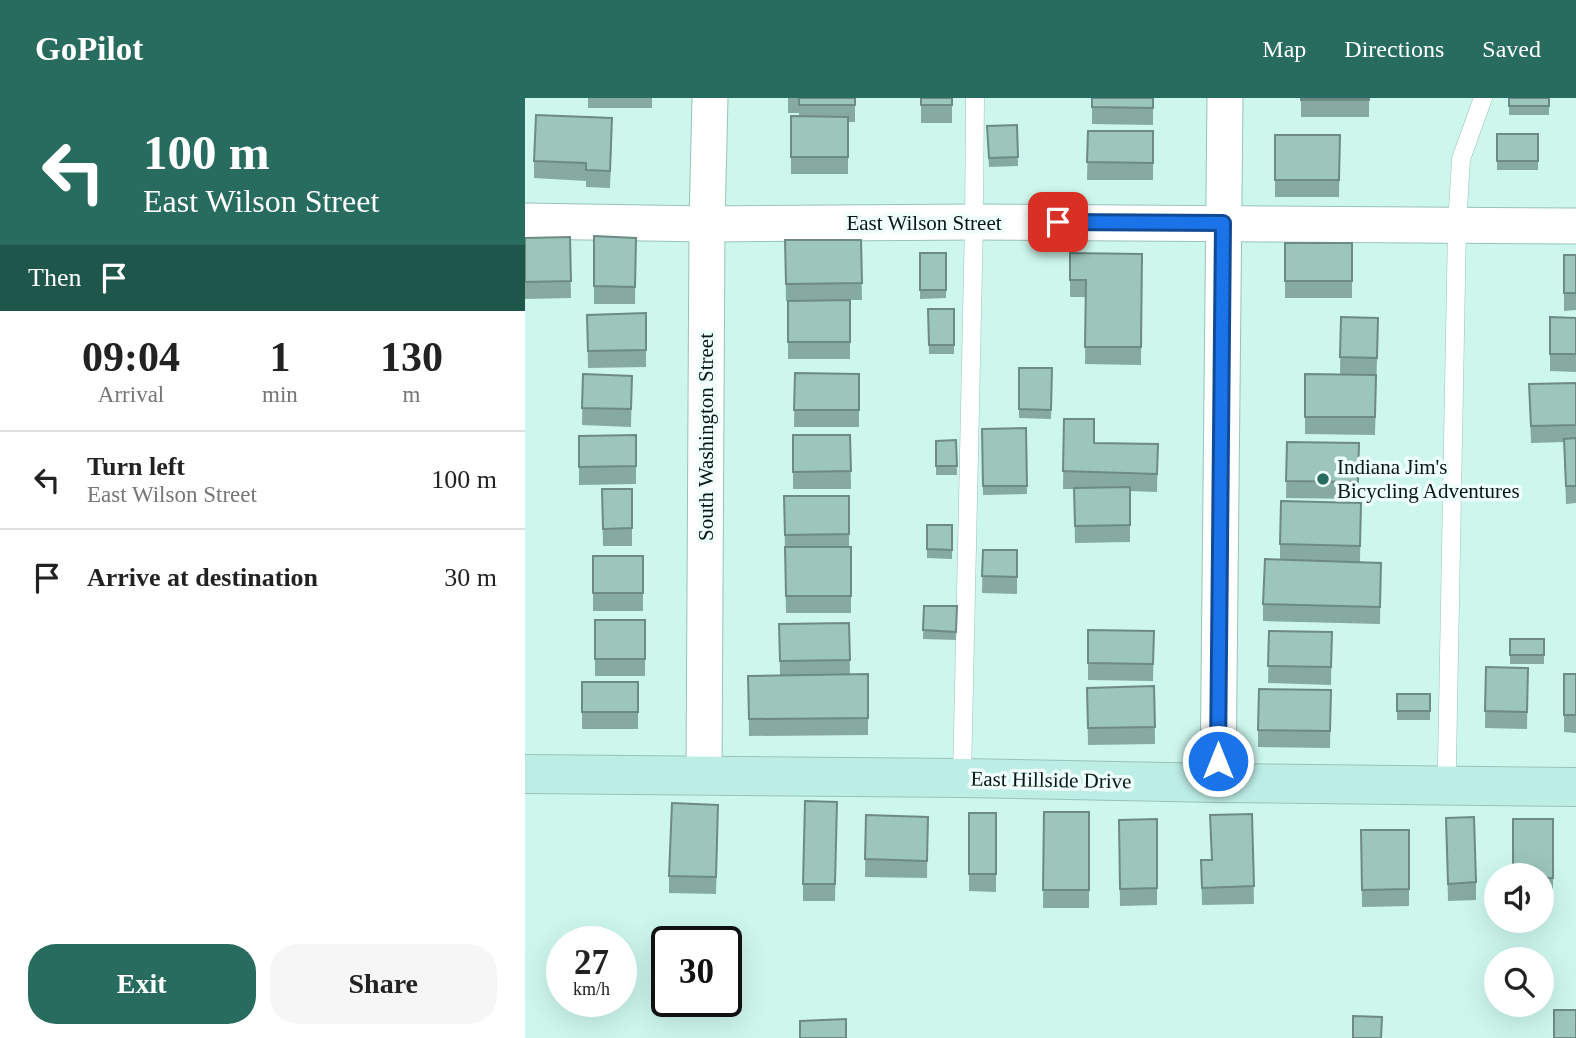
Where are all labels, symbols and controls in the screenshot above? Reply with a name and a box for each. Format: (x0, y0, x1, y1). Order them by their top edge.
text: GoPilot (35, 31, 143, 67)
text: Map (1262, 36, 1306, 62)
text: Directions (1344, 36, 1444, 62)
text: Saved (1482, 36, 1541, 62)
text: 100 m (143, 125, 270, 180)
icon: left (28, 126, 119, 217)
text: East Wilson Street (143, 183, 379, 219)
pin (1028, 192, 1088, 252)
icon: arrive (1039, 203, 1077, 241)
street label: East Wilson Street (846, 211, 1002, 235)
icon: arrive (95, 259, 133, 297)
text: Then (28, 263, 81, 292)
street label: South Washington Street (694, 333, 718, 541)
text: 09:04 (82, 334, 180, 380)
text: 1 (269, 334, 290, 380)
text: 130 (380, 334, 443, 380)
text: Arrival (98, 382, 164, 407)
text: min (262, 382, 298, 407)
text: m (402, 382, 420, 407)
text: Turn left (87, 452, 185, 481)
place label: Indiana Jim's Bicycling Adventures (1337, 455, 1520, 503)
icon: left (28, 461, 66, 499)
text: 100 m (431, 465, 497, 494)
marker: Indiana Jim's Bicycling Adventures (1315, 471, 1331, 487)
text: East Wilson Street (87, 482, 257, 507)
icon: arrive (28, 559, 66, 597)
text: Arrive at destination (87, 563, 318, 592)
text: 30 m (444, 563, 497, 592)
position arrow (1181, 724, 1255, 798)
street label: East Hillside Drive (970, 767, 1132, 793)
map controls (1484, 863, 1554, 1017)
button: sound (1484, 863, 1554, 933)
speed limit sign: 30 (651, 926, 742, 1017)
text: 27 (574, 943, 609, 982)
button: Exit (28, 944, 256, 1024)
button: Share (270, 944, 497, 1024)
button: search (1484, 947, 1554, 1017)
text: km/h (573, 979, 610, 999)

